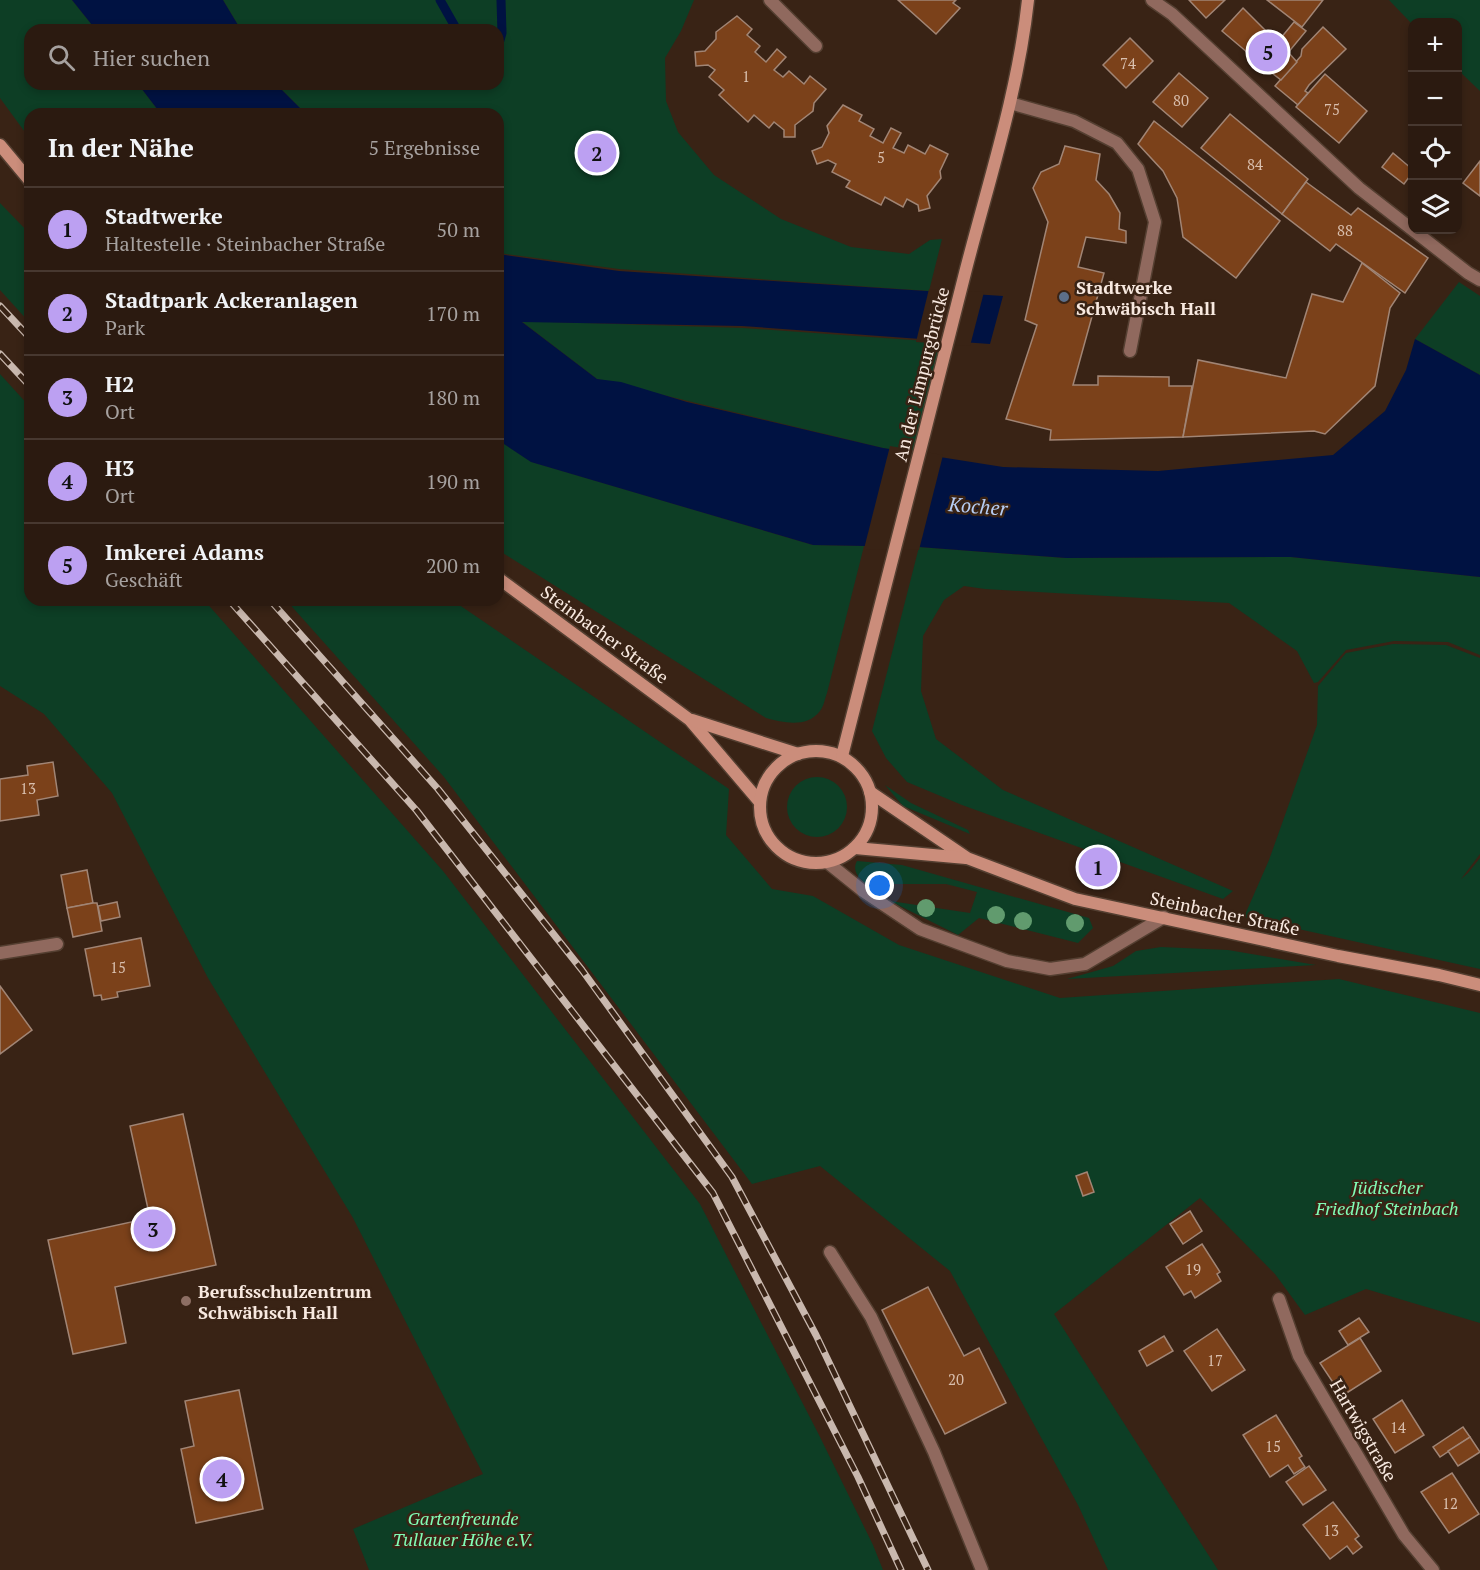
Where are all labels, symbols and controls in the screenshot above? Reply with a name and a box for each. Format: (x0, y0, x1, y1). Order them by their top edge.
map controls (1408, 18, 1462, 234)
button: + (1408, 18, 1462, 72)
search box (24, 24, 504, 90)
pin: 5 (1248, 29, 1288, 74)
icon: search (45, 41, 78, 74)
text: Hier suchen (93, 43, 210, 72)
house number: 74 (1120, 53, 1136, 73)
house number: 1 (742, 66, 750, 86)
button: − (1408, 72, 1462, 126)
house number: 80 (1173, 90, 1189, 110)
house number: 75 (1324, 99, 1340, 119)
button: locate (1408, 126, 1462, 180)
text: In der Nähe (48, 130, 194, 164)
pin: 2 (578, 130, 616, 176)
text: 5 Ergebnisse (368, 134, 480, 161)
house number: 5 (877, 147, 885, 167)
house number: 84 (1247, 154, 1263, 174)
button: layers (1408, 180, 1462, 234)
text: Stadtwerke (105, 201, 223, 230)
text: 1 (62, 216, 73, 243)
text: 50 m (437, 216, 480, 243)
house number: 88 (1337, 220, 1353, 240)
text: Haltestelle · Steinbacher Straße (105, 230, 385, 257)
place label: Stadtwerke Schwäbisch Hall (1076, 275, 1216, 320)
street label: An der Limpurgbrücke (888, 284, 954, 464)
text: Stadtpark Ackeranlagen (105, 285, 358, 314)
marker: Stadtwerke Schwäbisch Hall (1057, 290, 1071, 304)
text: 2 (62, 300, 73, 327)
text: 170 m (426, 300, 480, 327)
text: Park (105, 314, 145, 341)
text: H2 (105, 369, 134, 398)
text: 3 (62, 384, 73, 411)
text: 180 m (426, 384, 480, 411)
text: Ort (105, 398, 135, 425)
text: H3 (105, 453, 134, 482)
text: 4 (62, 468, 73, 495)
text: 190 m (426, 468, 480, 495)
text: Ort (105, 482, 135, 509)
water label: Kocher (947, 490, 1010, 522)
text: Imkerei Adams (105, 537, 264, 566)
text: 5 (62, 552, 73, 579)
text: 200 m (426, 552, 480, 579)
text: Geschäft (105, 566, 183, 593)
street label: Steinbacher Straße (536, 579, 674, 689)
house number: 13 (20, 778, 36, 798)
pin: 1 (1078, 844, 1118, 890)
your location (865, 871, 894, 900)
street label: Steinbacher Straße (1148, 885, 1302, 941)
house number: 15 (110, 957, 126, 977)
park label: Jüdischer Friedhof Steinbach (1314, 1175, 1459, 1220)
pin: 3 (134, 1206, 172, 1252)
house number: 19 (1185, 1259, 1201, 1279)
place label: Berufsschulzentrum Schwäbisch Hall (198, 1279, 372, 1324)
marker: Berufsschulzentrum Schwäbisch Hall (179, 1294, 193, 1308)
house number: 17 (1207, 1350, 1223, 1370)
house number: 20 (948, 1369, 964, 1389)
street label: Hartwigstraße (1325, 1374, 1403, 1486)
house number: 14 (1390, 1417, 1406, 1437)
house number: 15 (1265, 1436, 1281, 1456)
pin: 4 (202, 1456, 242, 1502)
house number: 12 (1442, 1493, 1458, 1513)
park label: Gartenfreunde Tullauer Höhe e.V. (393, 1506, 533, 1551)
house number: 13 (1323, 1520, 1339, 1540)

